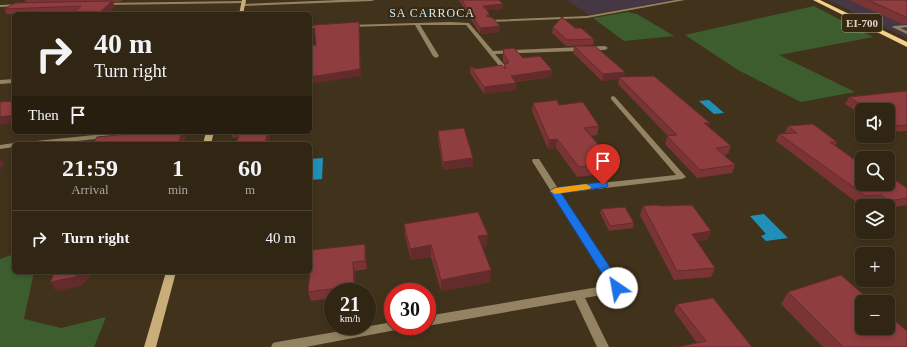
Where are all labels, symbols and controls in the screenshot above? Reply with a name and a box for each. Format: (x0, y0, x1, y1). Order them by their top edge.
district label: SA CARROCA (389, 6, 475, 20)
road number: EI-700 (842, 14, 882, 32)
icon: right (28, 28, 80, 80)
text: 40 m (94, 28, 152, 59)
text: Turn right (94, 61, 167, 81)
map controls (855, 103, 895, 335)
button: sound (855, 103, 895, 143)
icon: arrive (67, 104, 89, 126)
text: Then (28, 107, 59, 123)
pin (586, 144, 620, 185)
icon: arrive (592, 150, 614, 172)
button: search (855, 151, 895, 191)
text: 21:59 (62, 155, 118, 181)
text: 1 (172, 155, 184, 181)
text: 60 (238, 155, 262, 181)
text: Arrival (71, 182, 109, 197)
text: min (168, 182, 188, 197)
text: m (245, 182, 255, 197)
button: layers (855, 199, 895, 239)
icon: right (28, 228, 50, 250)
text: Turn right (62, 230, 129, 246)
text: 40 m (266, 230, 296, 246)
button: + (855, 247, 895, 287)
position arrow (596, 267, 638, 309)
speed limit sign: 30 (384, 283, 436, 335)
text: 21 (340, 293, 360, 315)
button: − (855, 295, 895, 335)
text: km/h (340, 313, 360, 324)

